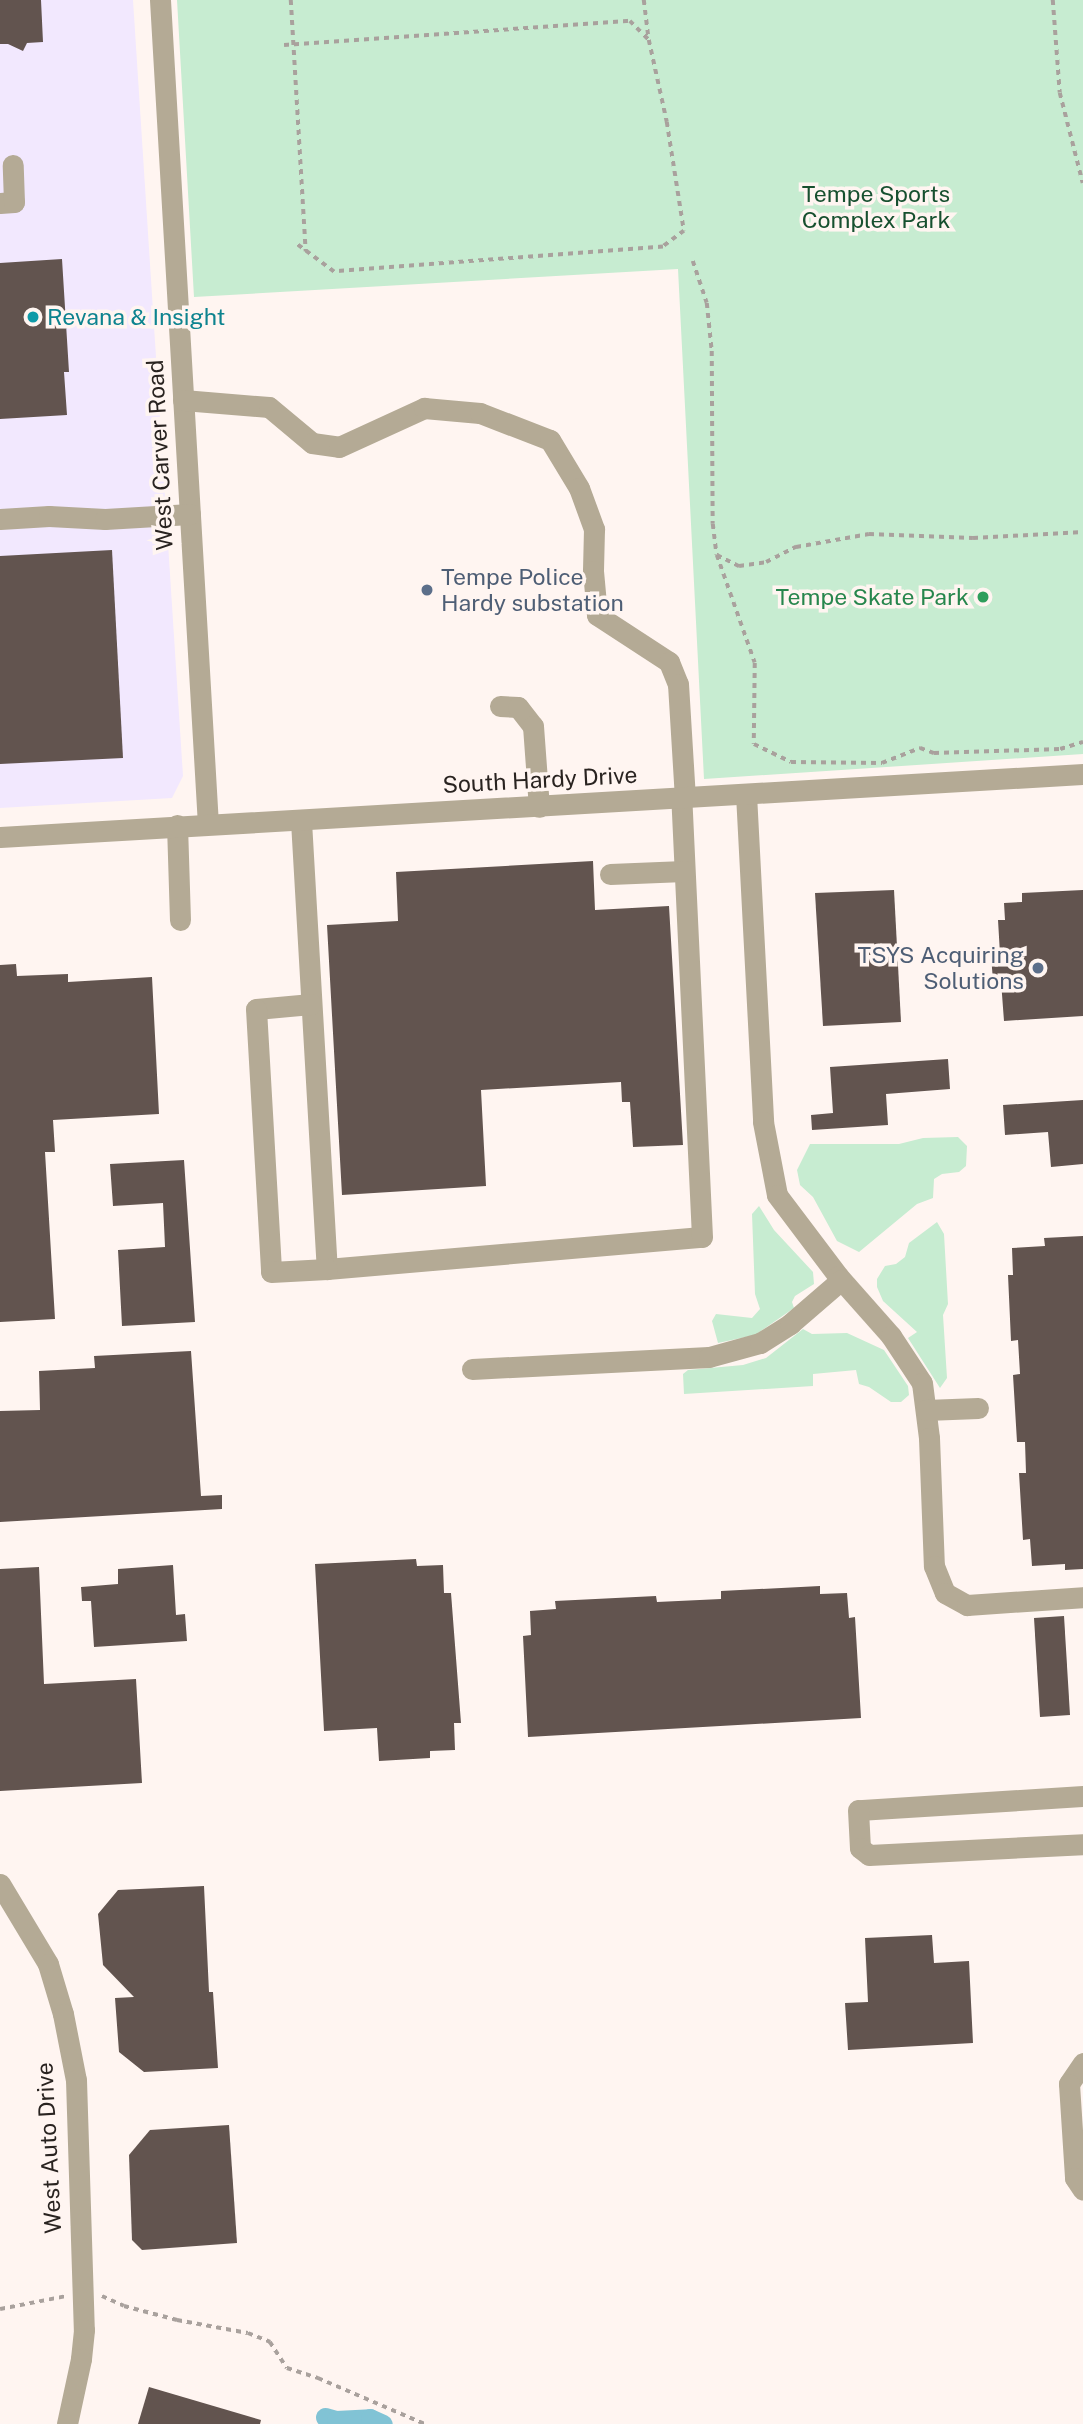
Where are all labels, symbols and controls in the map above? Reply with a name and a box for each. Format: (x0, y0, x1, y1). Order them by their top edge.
park label: Tempe Sports Complex Park (802, 180, 950, 234)
place label: Revana & Insight (47, 303, 225, 331)
marker: Revana & Insight (25, 309, 41, 325)
street label: West Carver Road (141, 359, 179, 551)
place label: Tempe Police Hardy substation (441, 563, 624, 617)
marker: Tempe Police Hardy substation (419, 582, 435, 598)
place label: Tempe Skate Park (775, 583, 969, 611)
marker: Tempe Skate Park (975, 589, 991, 605)
street label: South Hardy Drive (442, 761, 638, 799)
place label: TSYS Acquiring Solutions (858, 941, 1024, 995)
marker: TSYS Acquiring Solutions (1030, 960, 1046, 976)
street label: West Auto Drive (31, 2062, 67, 2234)

